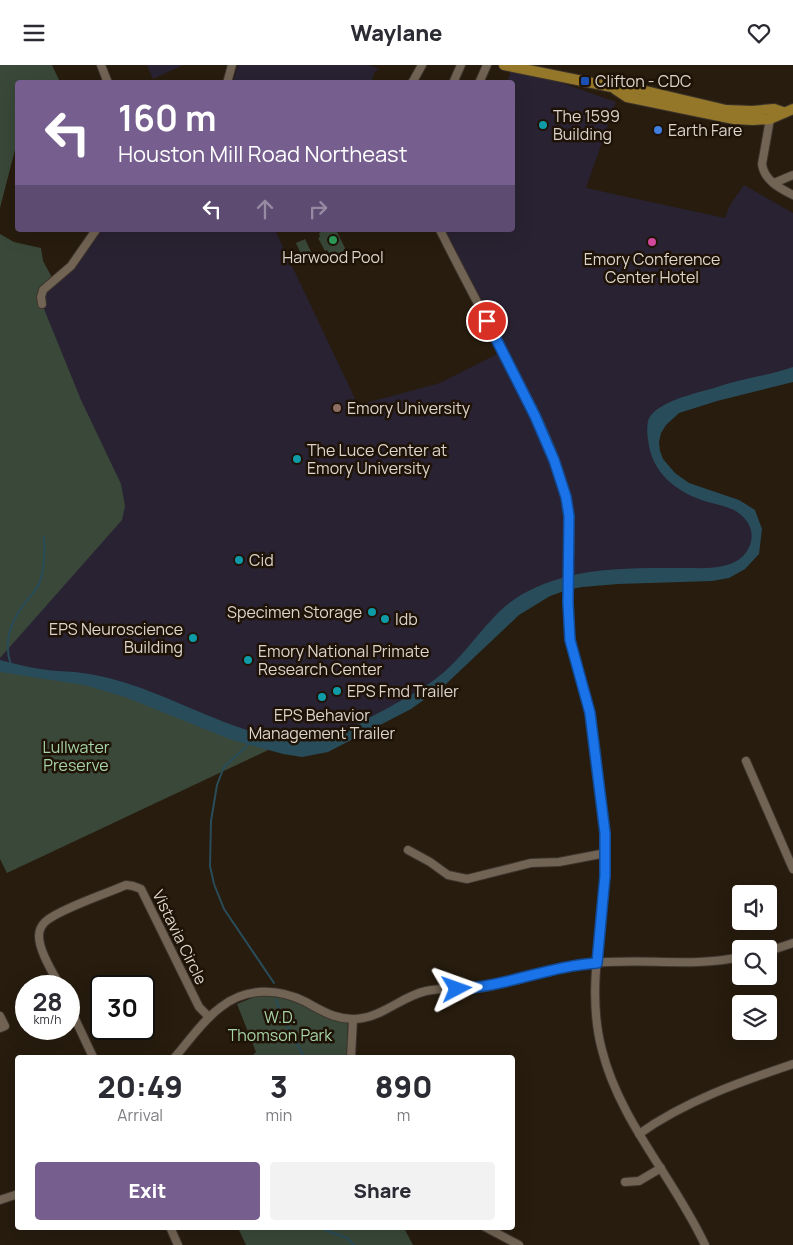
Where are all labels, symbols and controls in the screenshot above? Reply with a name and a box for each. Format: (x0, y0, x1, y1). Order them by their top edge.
text: Waylane (351, 18, 442, 48)
icon: menu (20, 19, 48, 47)
icon: heart (745, 19, 773, 47)
place label: Clifton - CDC (595, 70, 691, 92)
marker: Clifton - CDC (579, 75, 591, 87)
text: 160 m (118, 94, 217, 142)
icon: left (35, 100, 100, 165)
place label: The 1599 Building (553, 105, 620, 145)
marker: The 1599 Building (537, 119, 549, 131)
place label: Earth Fare (668, 119, 742, 141)
marker: Earth Fare (652, 124, 664, 136)
text: Houston Mill Road Northeast (118, 139, 408, 169)
icon: left (198, 195, 226, 223)
icon: ahead (251, 195, 279, 223)
icon: right (304, 195, 332, 223)
marker: Harwood Pool (327, 234, 339, 246)
marker: Emory Conference Center Hotel (646, 236, 658, 248)
place label: Harwood Pool (282, 246, 384, 268)
place label: Emory Conference Center Hotel (584, 248, 720, 288)
pin (466, 300, 508, 342)
icon: arrive (473, 307, 501, 335)
place label: Emory University (347, 397, 471, 419)
marker: Emory University (331, 402, 343, 414)
place label: The Luce Center at Emory University (307, 439, 447, 479)
marker: The Luce Center at Emory University (291, 453, 303, 465)
place label: Cid (249, 549, 274, 571)
marker: Cid (233, 554, 245, 566)
place label: Specimen Storage (227, 601, 362, 623)
marker: Specimen Storage (366, 606, 378, 618)
place label: Idb (395, 608, 418, 630)
marker: Idb (379, 613, 391, 625)
place label: EPS Neuroscience Building (49, 618, 183, 658)
marker: EPS Neuroscience Building (187, 632, 199, 644)
place label: Emory National Primate Research Center (258, 640, 429, 680)
marker: Emory National Primate Research Center (242, 654, 254, 666)
place label: EPS Fmd Trailer (347, 680, 459, 702)
marker: EPS Fmd Trailer (331, 685, 343, 697)
marker: EPS Behavior Management Trailer (316, 691, 328, 703)
place label: EPS Behavior Management Trailer (249, 704, 396, 744)
park label: Lullwater Preserve (42, 736, 110, 776)
map controls (732, 885, 777, 1040)
button: sound (732, 885, 777, 930)
street label: Vistavia Circle (148, 886, 212, 988)
button: search (732, 940, 777, 985)
position arrow (430, 962, 482, 1014)
speed limit sign: 30 (90, 975, 155, 1040)
text: 28 (32, 984, 63, 1019)
button: layers (732, 995, 777, 1040)
park label: W.D. Thomson Park (228, 1006, 333, 1046)
text: km/h (34, 1011, 61, 1028)
text: 20:49 (98, 1066, 183, 1107)
text: 3 (270, 1066, 288, 1107)
text: 890 (375, 1066, 432, 1107)
text: Arrival (117, 1104, 163, 1126)
text: min (265, 1104, 292, 1126)
text: m (397, 1104, 410, 1126)
button: Exit (35, 1162, 260, 1220)
button: Share (270, 1162, 495, 1220)

